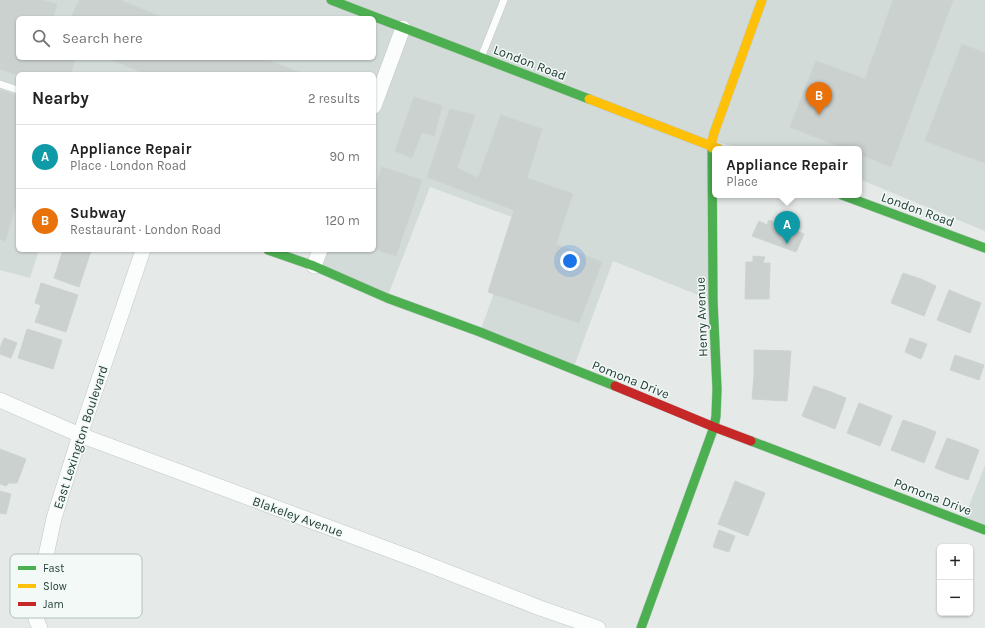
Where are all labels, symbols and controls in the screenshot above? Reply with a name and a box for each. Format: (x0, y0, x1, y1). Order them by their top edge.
search box (16, 16, 376, 60)
icon: search (30, 27, 52, 49)
text: Search here (62, 29, 143, 47)
street label: London Road (491, 42, 568, 83)
pin: B (806, 82, 832, 115)
text: Nearby (32, 88, 89, 108)
text: 2 results (308, 91, 360, 106)
text: Appliance Repair (70, 140, 191, 158)
popup (712, 146, 862, 198)
text: A (41, 149, 49, 164)
text: 90 m (329, 149, 360, 164)
text: Appliance Repair (726, 156, 848, 174)
text: Place · London Road (70, 158, 187, 173)
text: Place (726, 174, 758, 189)
street label: London Road (879, 189, 956, 230)
text: Subway (70, 204, 126, 222)
pin: A (774, 211, 800, 244)
text: B (41, 213, 49, 228)
text: 120 m (325, 213, 360, 228)
text: Restaurant · London Road (70, 222, 221, 237)
your location (560, 251, 580, 271)
street label: Henry Avenue (693, 277, 710, 357)
street label: Pomona Drive (590, 357, 672, 402)
street label: East Lexington Boulevard (50, 363, 111, 511)
street label: Pomona Drive (892, 475, 974, 518)
street label: Blakeley Avenue (251, 493, 345, 540)
map controls (937, 544, 973, 616)
button: + (937, 544, 973, 580)
legend (10, 554, 142, 618)
text: Fast (43, 562, 64, 575)
text: Slow (43, 580, 67, 593)
button: − (937, 580, 973, 616)
text: Jam (43, 598, 64, 611)

